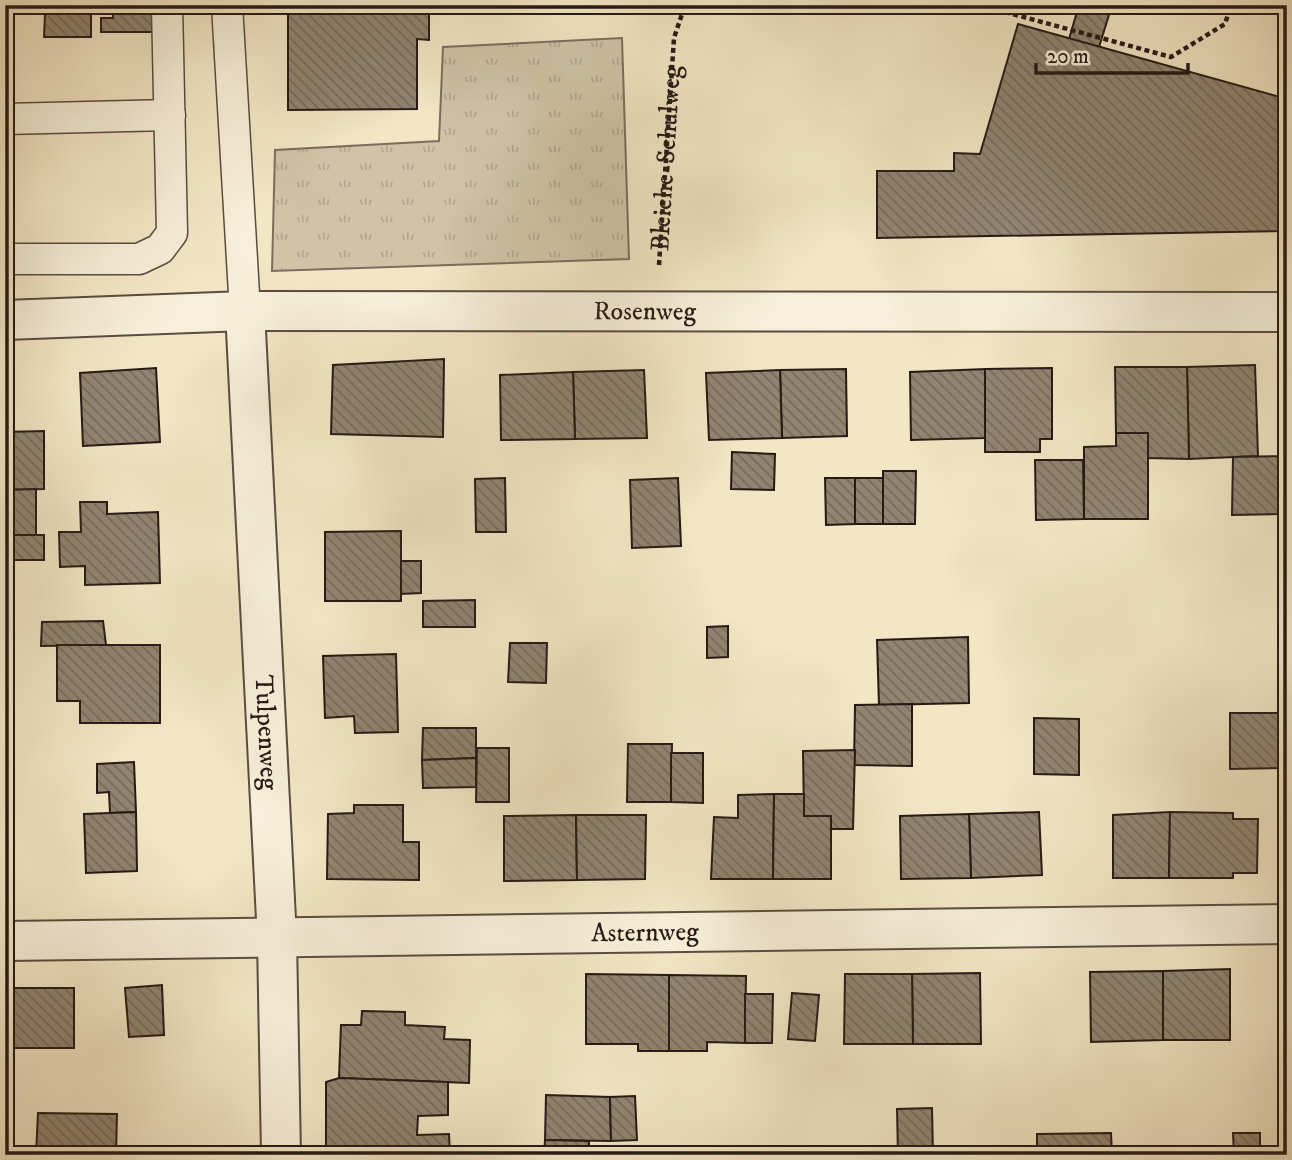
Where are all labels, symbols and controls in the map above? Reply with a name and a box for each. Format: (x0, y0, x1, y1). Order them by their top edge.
scale bar (1036, 32, 1189, 76)
text: 20 m (1047, 44, 1089, 70)
street label: Bleiche-Schulweg (643, 64, 689, 252)
street label: Rosenweg (593, 295, 697, 328)
street label: Tulpenweg (247, 674, 286, 791)
street label: Asternweg (591, 915, 699, 950)

